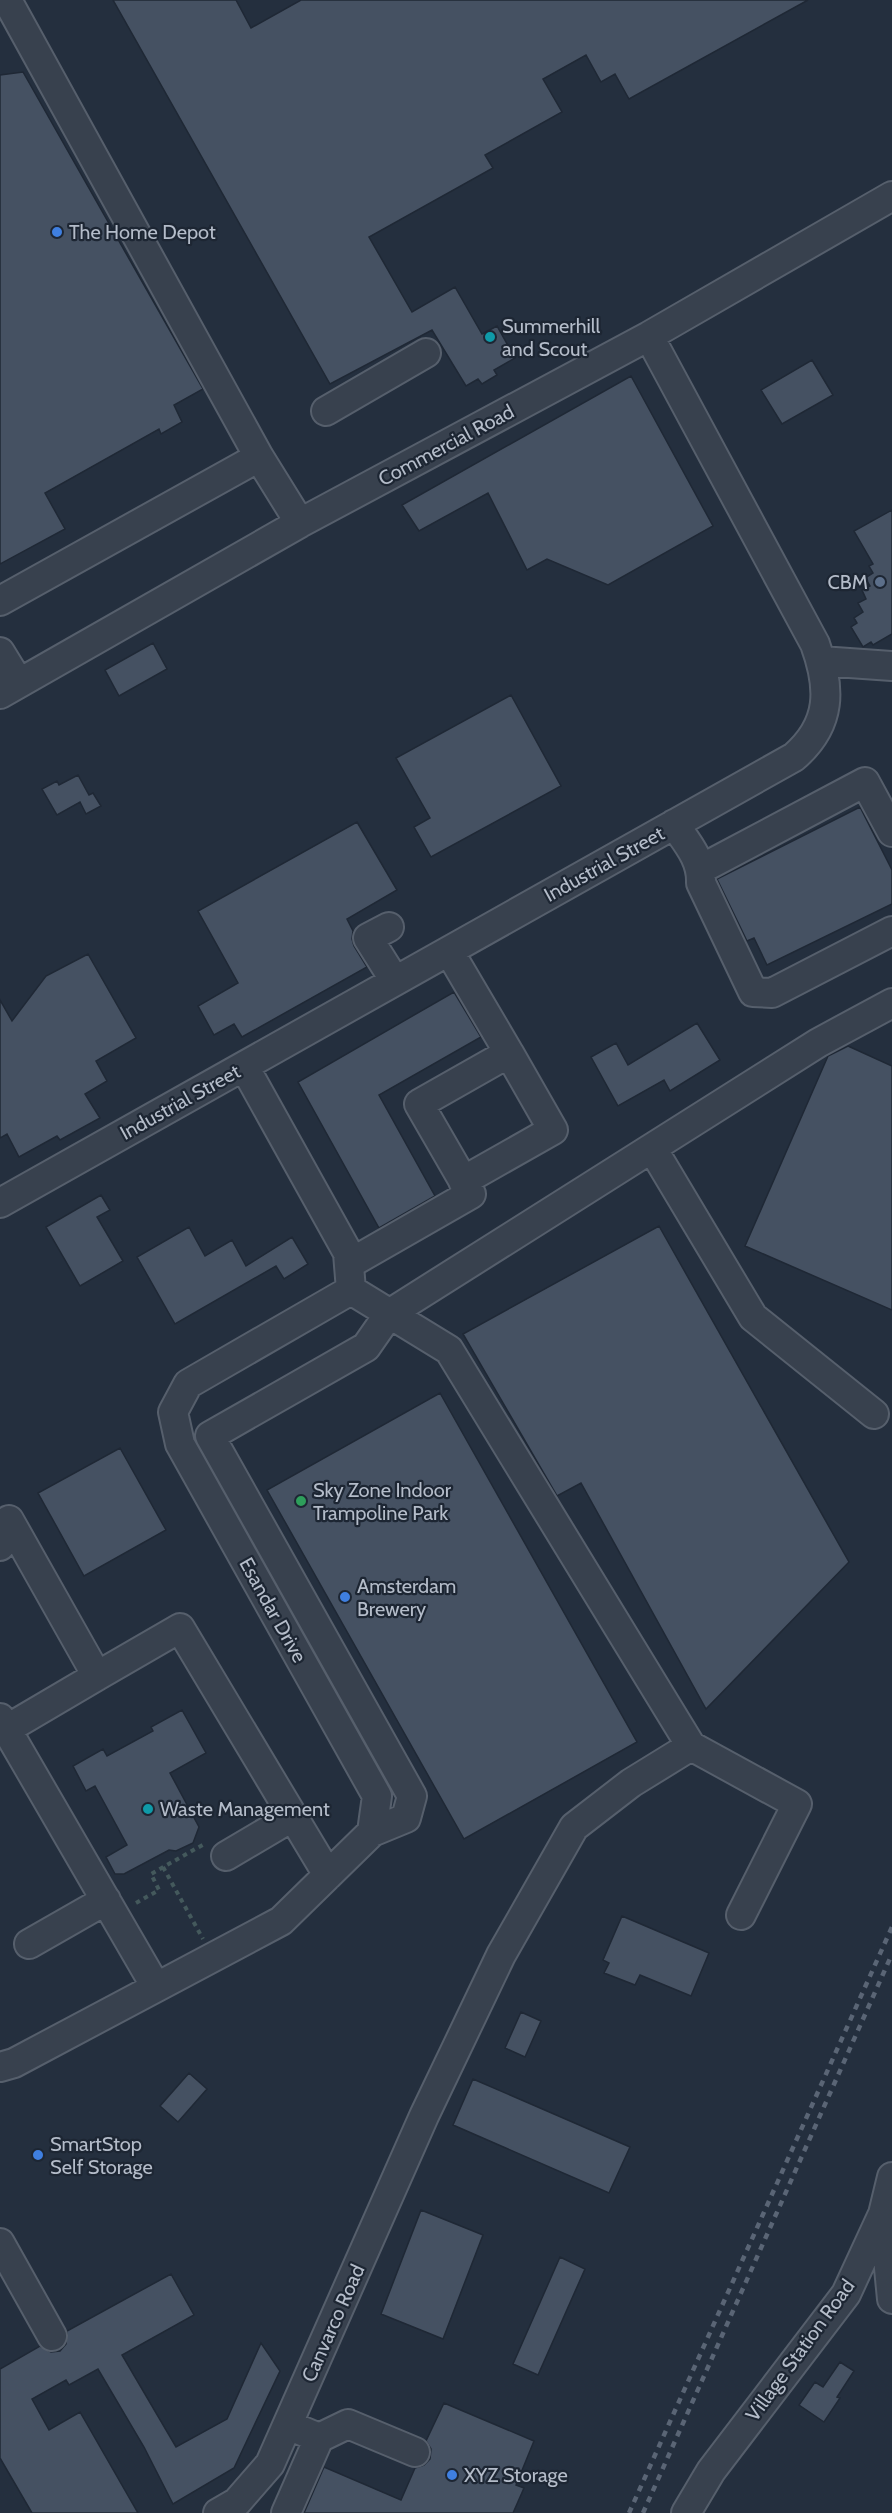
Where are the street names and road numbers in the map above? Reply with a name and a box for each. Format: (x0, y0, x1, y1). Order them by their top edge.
street label: Commercial Road (374, 399, 518, 491)
street label: Industrial Street (540, 821, 668, 907)
street label: Industrial Street (116, 1059, 244, 1145)
street label: Esandar Drive (234, 1553, 312, 1667)
street label: Canvarco Road (296, 2261, 370, 2385)
street label: Village Station Road (740, 2274, 860, 2426)

